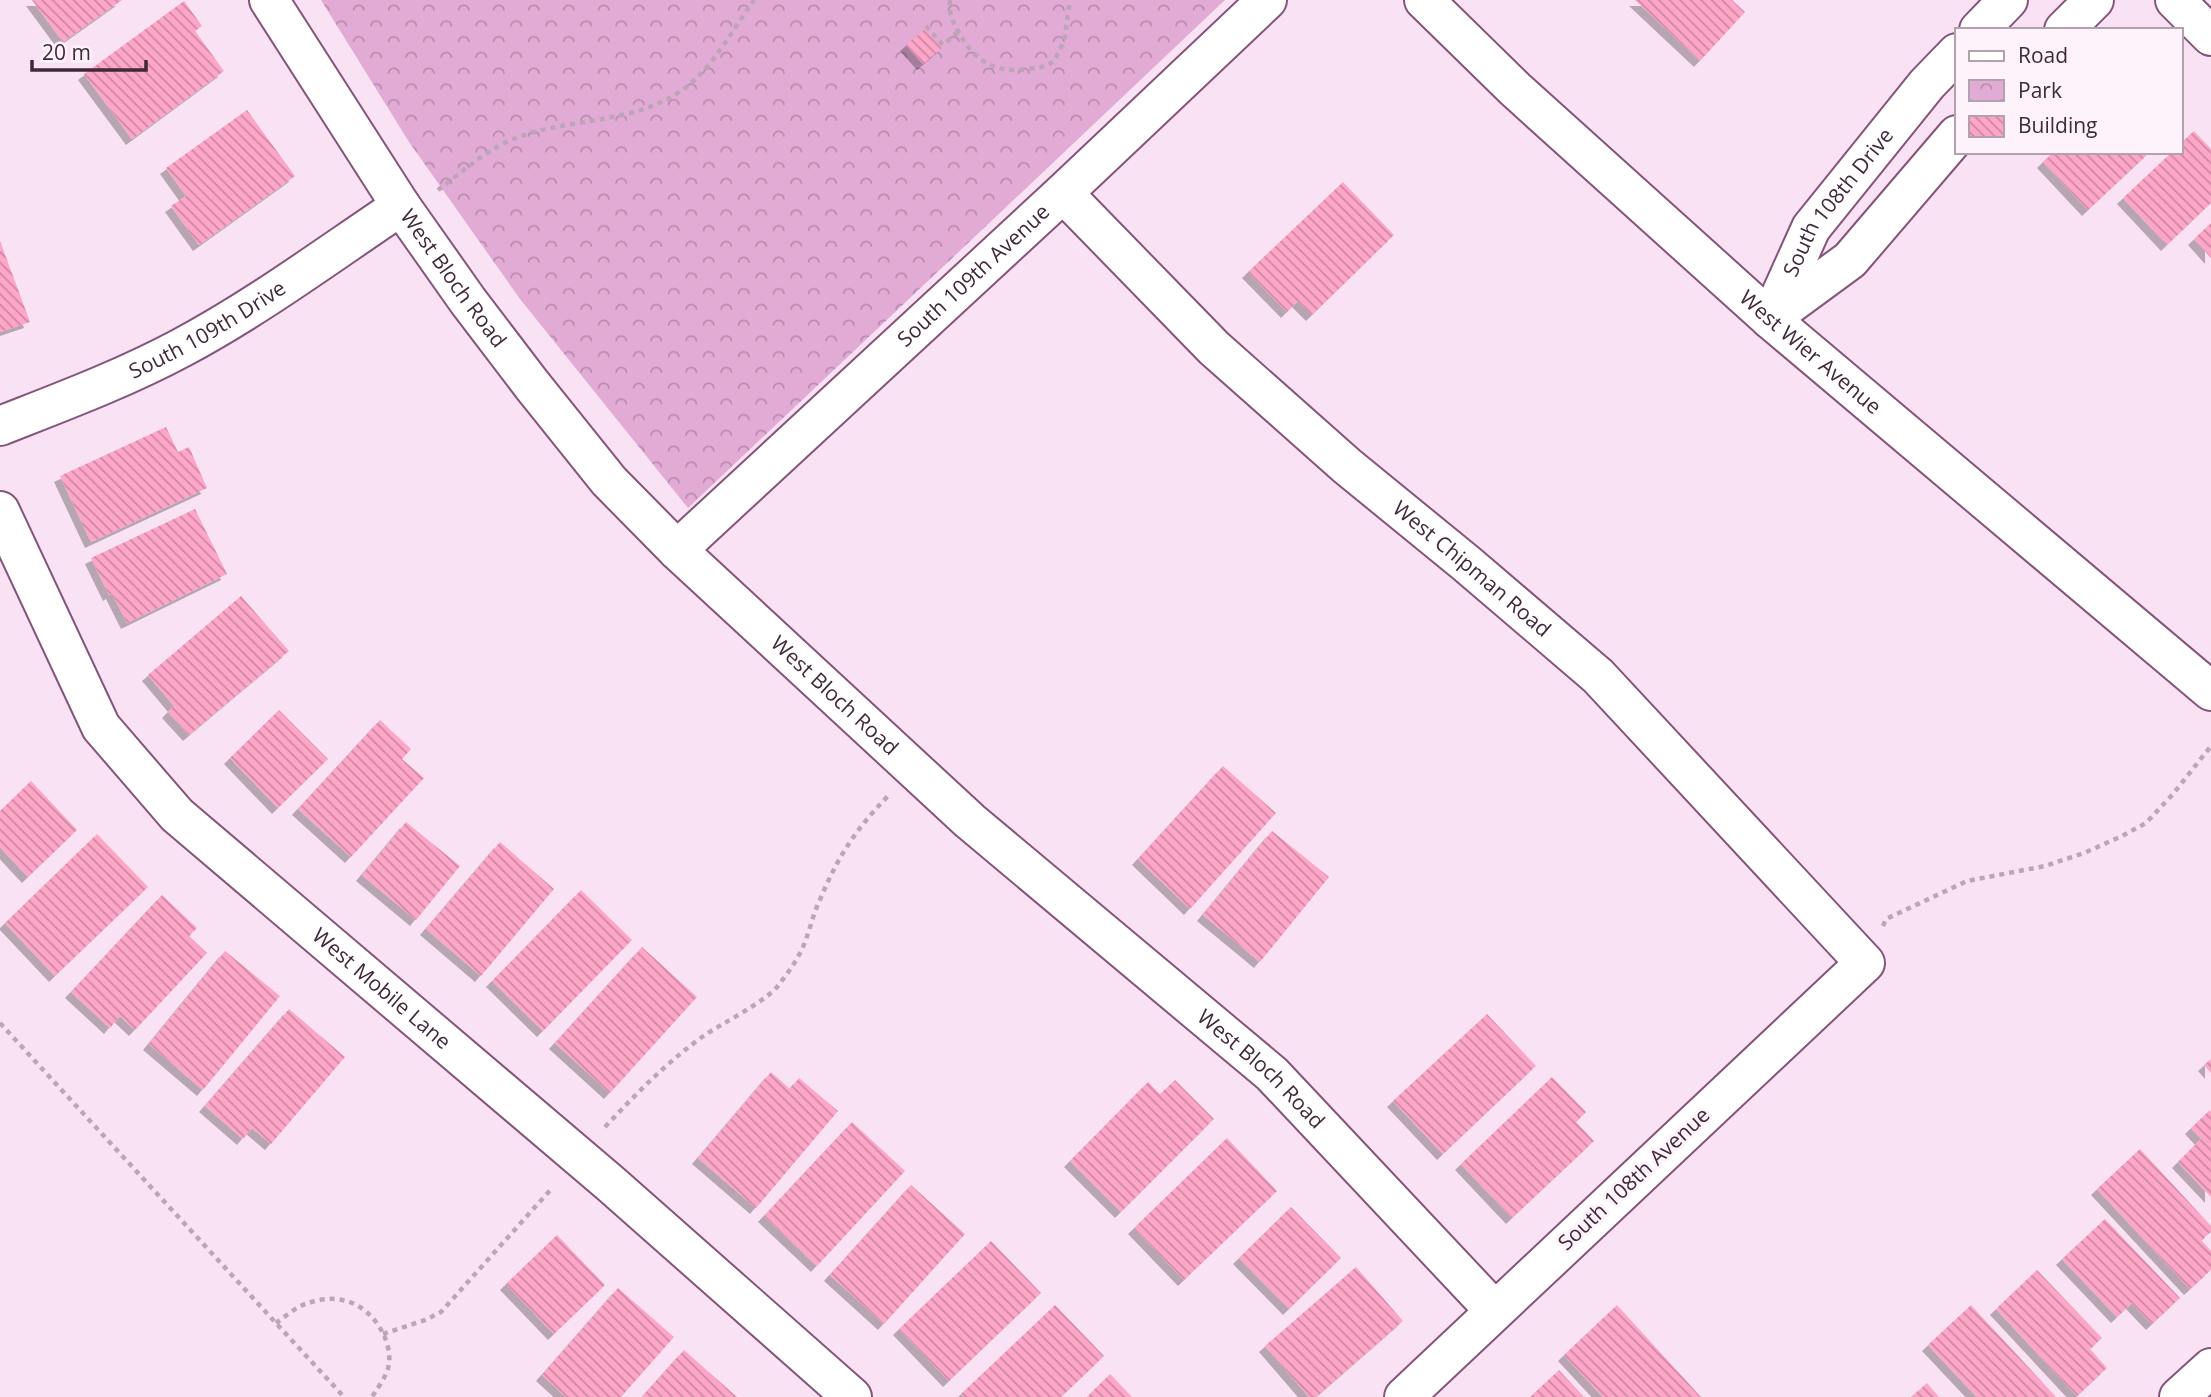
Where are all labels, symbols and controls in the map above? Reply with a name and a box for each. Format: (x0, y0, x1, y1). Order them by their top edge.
scale bar (32, 28, 145, 72)
legend (1955, 28, 2183, 154)
text: 20 m (42, 38, 91, 66)
text: Road (2018, 41, 2068, 69)
text: Park (2018, 76, 2062, 104)
text: Building (2018, 111, 2097, 139)
street label: South 108th Drive (1776, 122, 1899, 281)
street label: South 109th Avenue (891, 197, 1055, 352)
street label: West Bloch Road (395, 203, 513, 353)
street label: South 109th Drive (124, 273, 291, 385)
street label: West Wier Avenue (1734, 283, 1888, 420)
street label: West Chipman Road (1387, 494, 1557, 643)
street label: West Bloch Road (765, 629, 905, 761)
street label: West Mobile Lane (307, 921, 457, 1055)
street label: West Bloch Road (1192, 1002, 1331, 1134)
street label: South 108th Avenue (1551, 1101, 1715, 1256)

